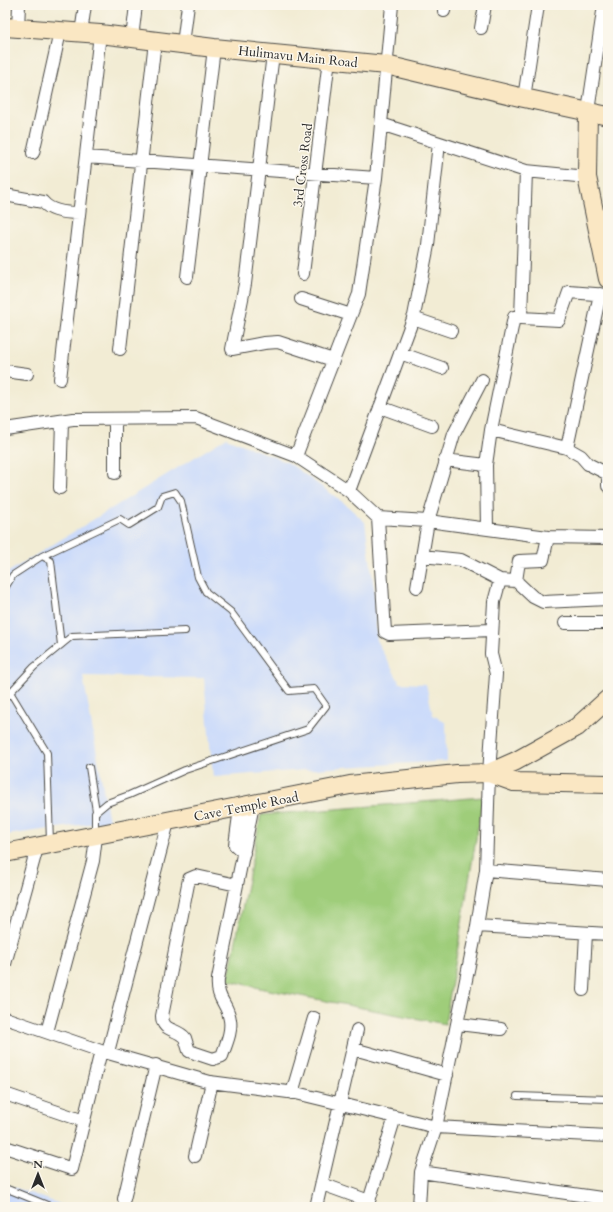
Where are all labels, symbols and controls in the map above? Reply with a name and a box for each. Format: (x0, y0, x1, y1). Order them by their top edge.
street label: Hulimavu Main Road (237, 42, 358, 72)
street label: 3rd Cross Road (289, 122, 317, 208)
street label: Cave Temple Road (192, 788, 300, 826)
north arrow (18, 1154, 58, 1194)
text: N (33, 1157, 43, 1172)

